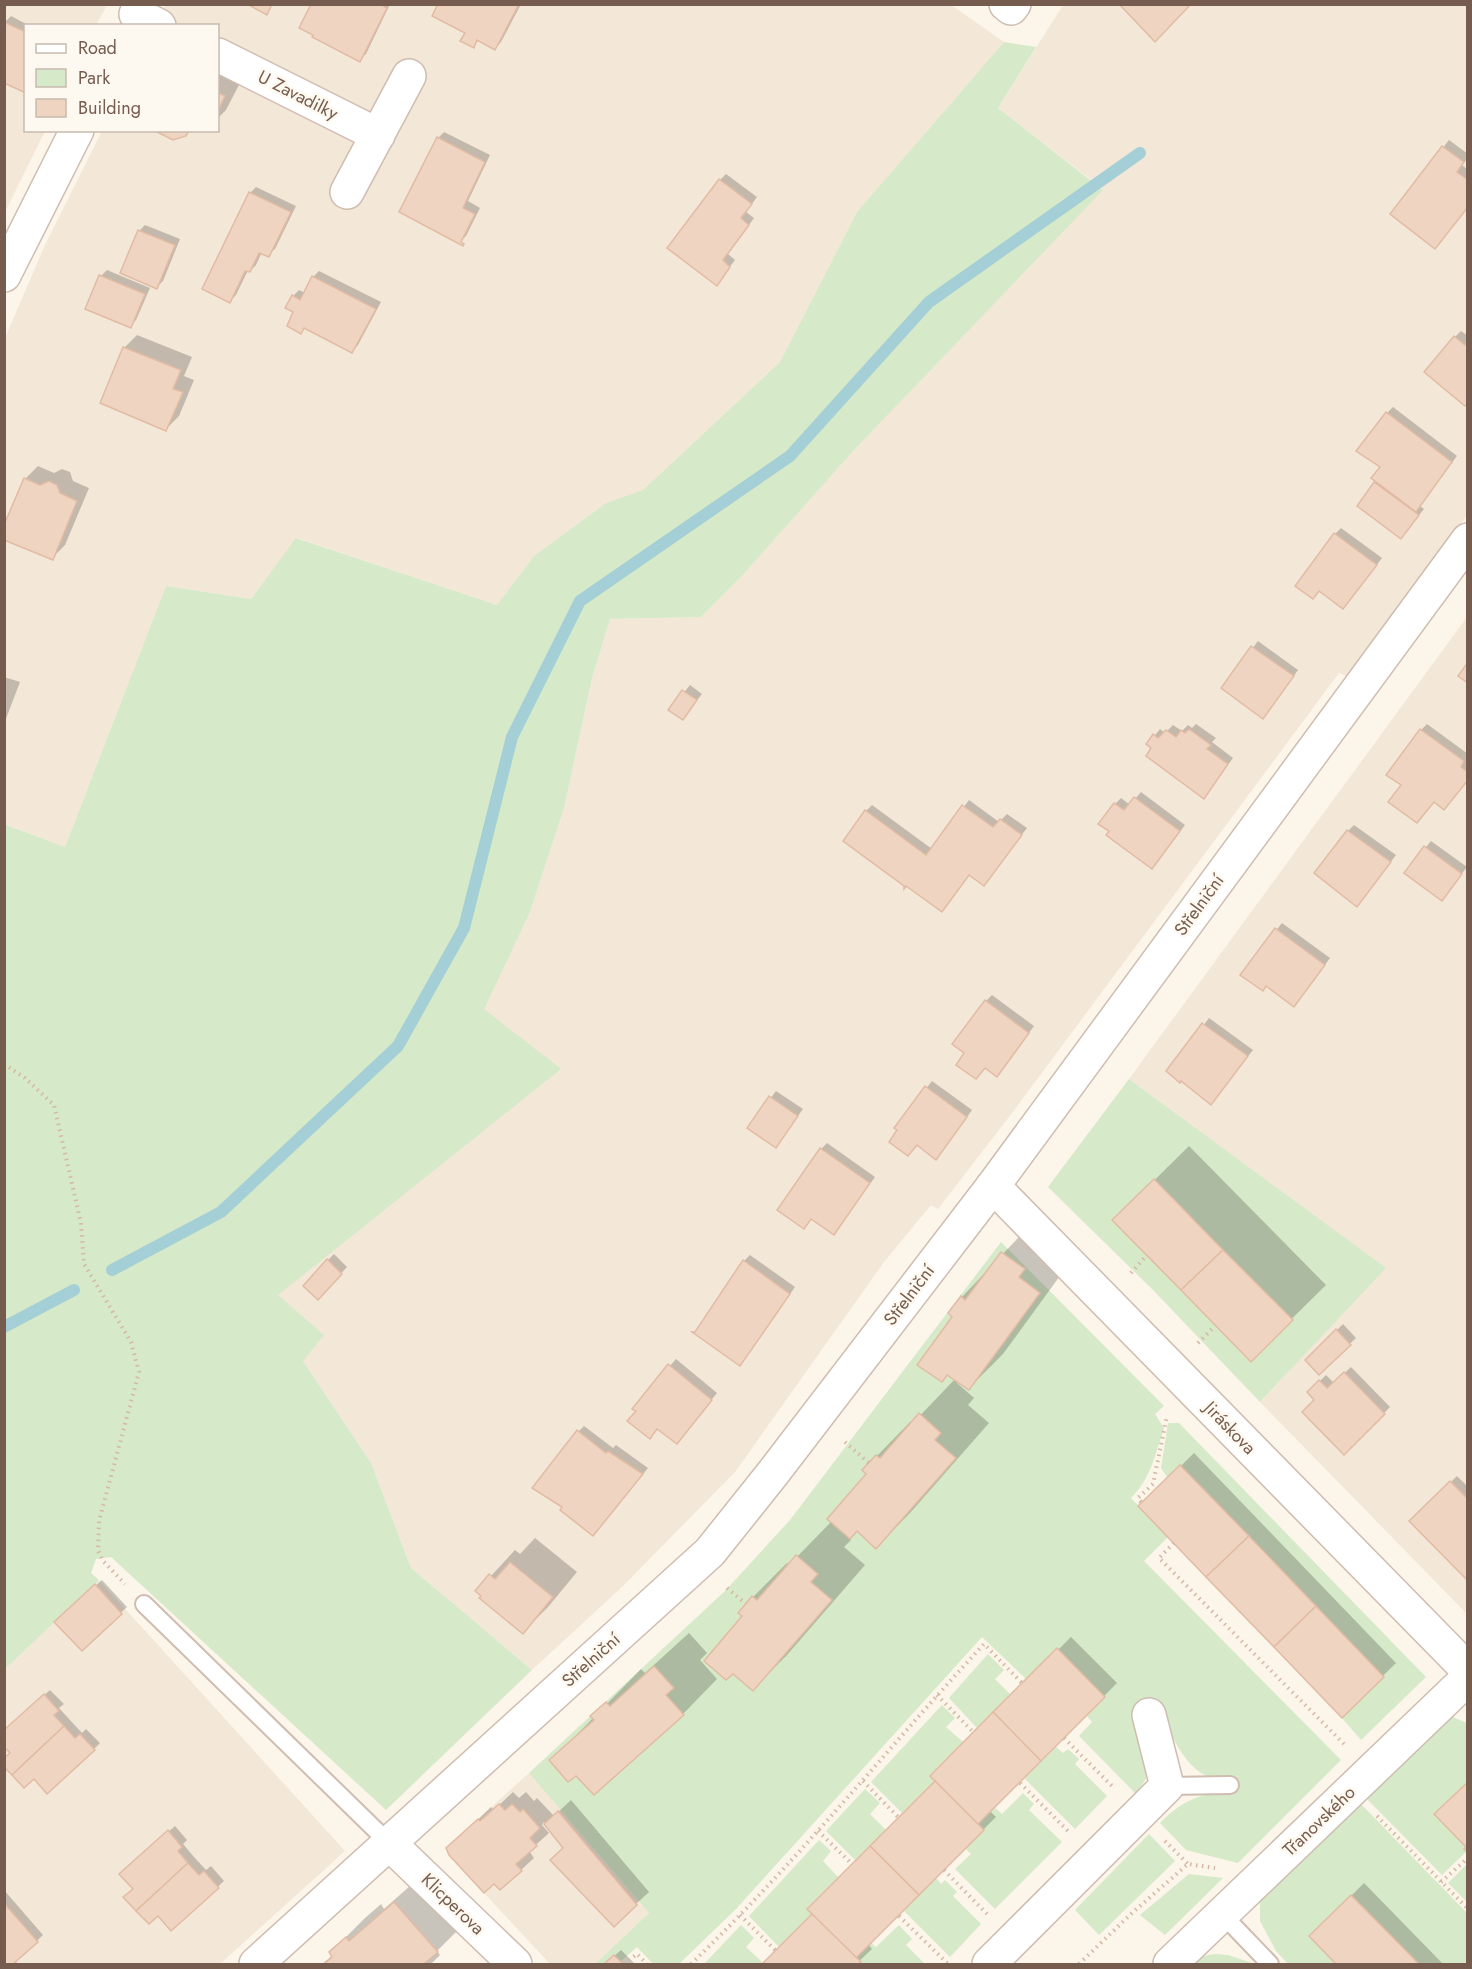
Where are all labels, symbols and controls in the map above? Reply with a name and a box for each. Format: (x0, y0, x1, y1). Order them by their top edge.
legend (24, 24, 219, 132)
text: Road (78, 35, 117, 61)
street label: U Zavadilky (253, 64, 343, 126)
text: Park (78, 65, 110, 91)
text: Building (78, 95, 141, 121)
street label: Střelniční (1168, 868, 1231, 941)
street label: Střelniční (877, 1258, 941, 1331)
street label: Jiráskova (1197, 1394, 1262, 1460)
street label: Střelniční (556, 1626, 627, 1693)
street label: Třanovského (1277, 1780, 1361, 1862)
street label: Klicperova (415, 1867, 491, 1941)

